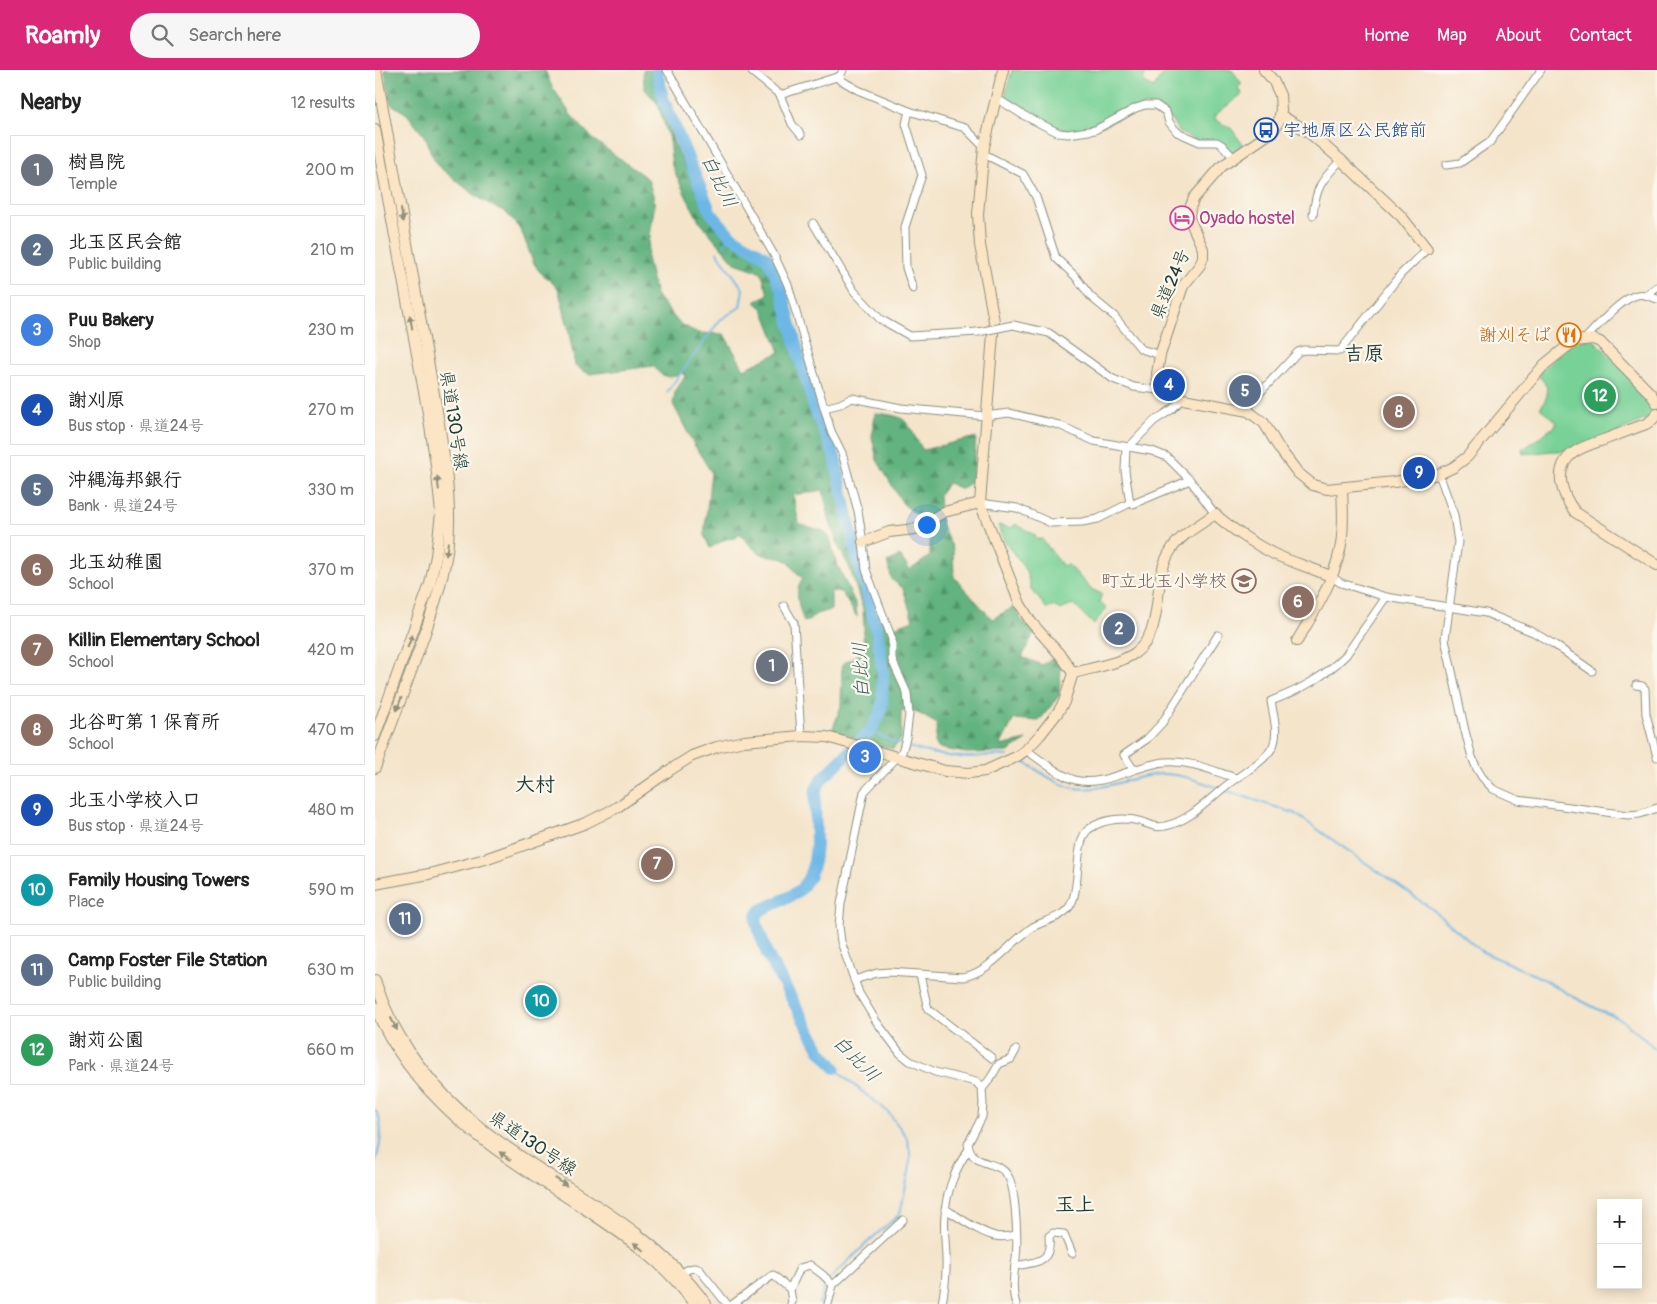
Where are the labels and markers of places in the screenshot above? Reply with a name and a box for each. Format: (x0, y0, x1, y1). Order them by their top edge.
bus stop icon: 宇地原区公民館前 (1253, 117, 1279, 143)
place label: 宇地原区公民館前 (1283, 119, 1427, 142)
hotel icon: Oyado hostel (1169, 205, 1195, 231)
place label: Oyado hostel (1199, 207, 1295, 230)
restaurant icon: 謝刈そば (1556, 322, 1582, 348)
place label: 謝刈そば (1479, 324, 1551, 347)
pin: 4 (1153, 366, 1185, 404)
pin: 5 (1229, 372, 1261, 410)
pin: 12 (1584, 377, 1616, 415)
pin: 8 (1383, 393, 1415, 431)
pin: 9 (1403, 454, 1435, 492)
school or university icon: 町立北玉小学校 (1231, 568, 1257, 594)
place label: 町立北玉小学校 (1101, 570, 1227, 593)
pin: 6 (1282, 583, 1314, 621)
pin: 2 (1103, 610, 1135, 648)
pin: 1 (756, 647, 788, 685)
pin: 3 (849, 738, 881, 776)
pin: 7 (641, 845, 673, 883)
pin: 11 (389, 900, 421, 938)
pin: 10 (525, 982, 557, 1020)

